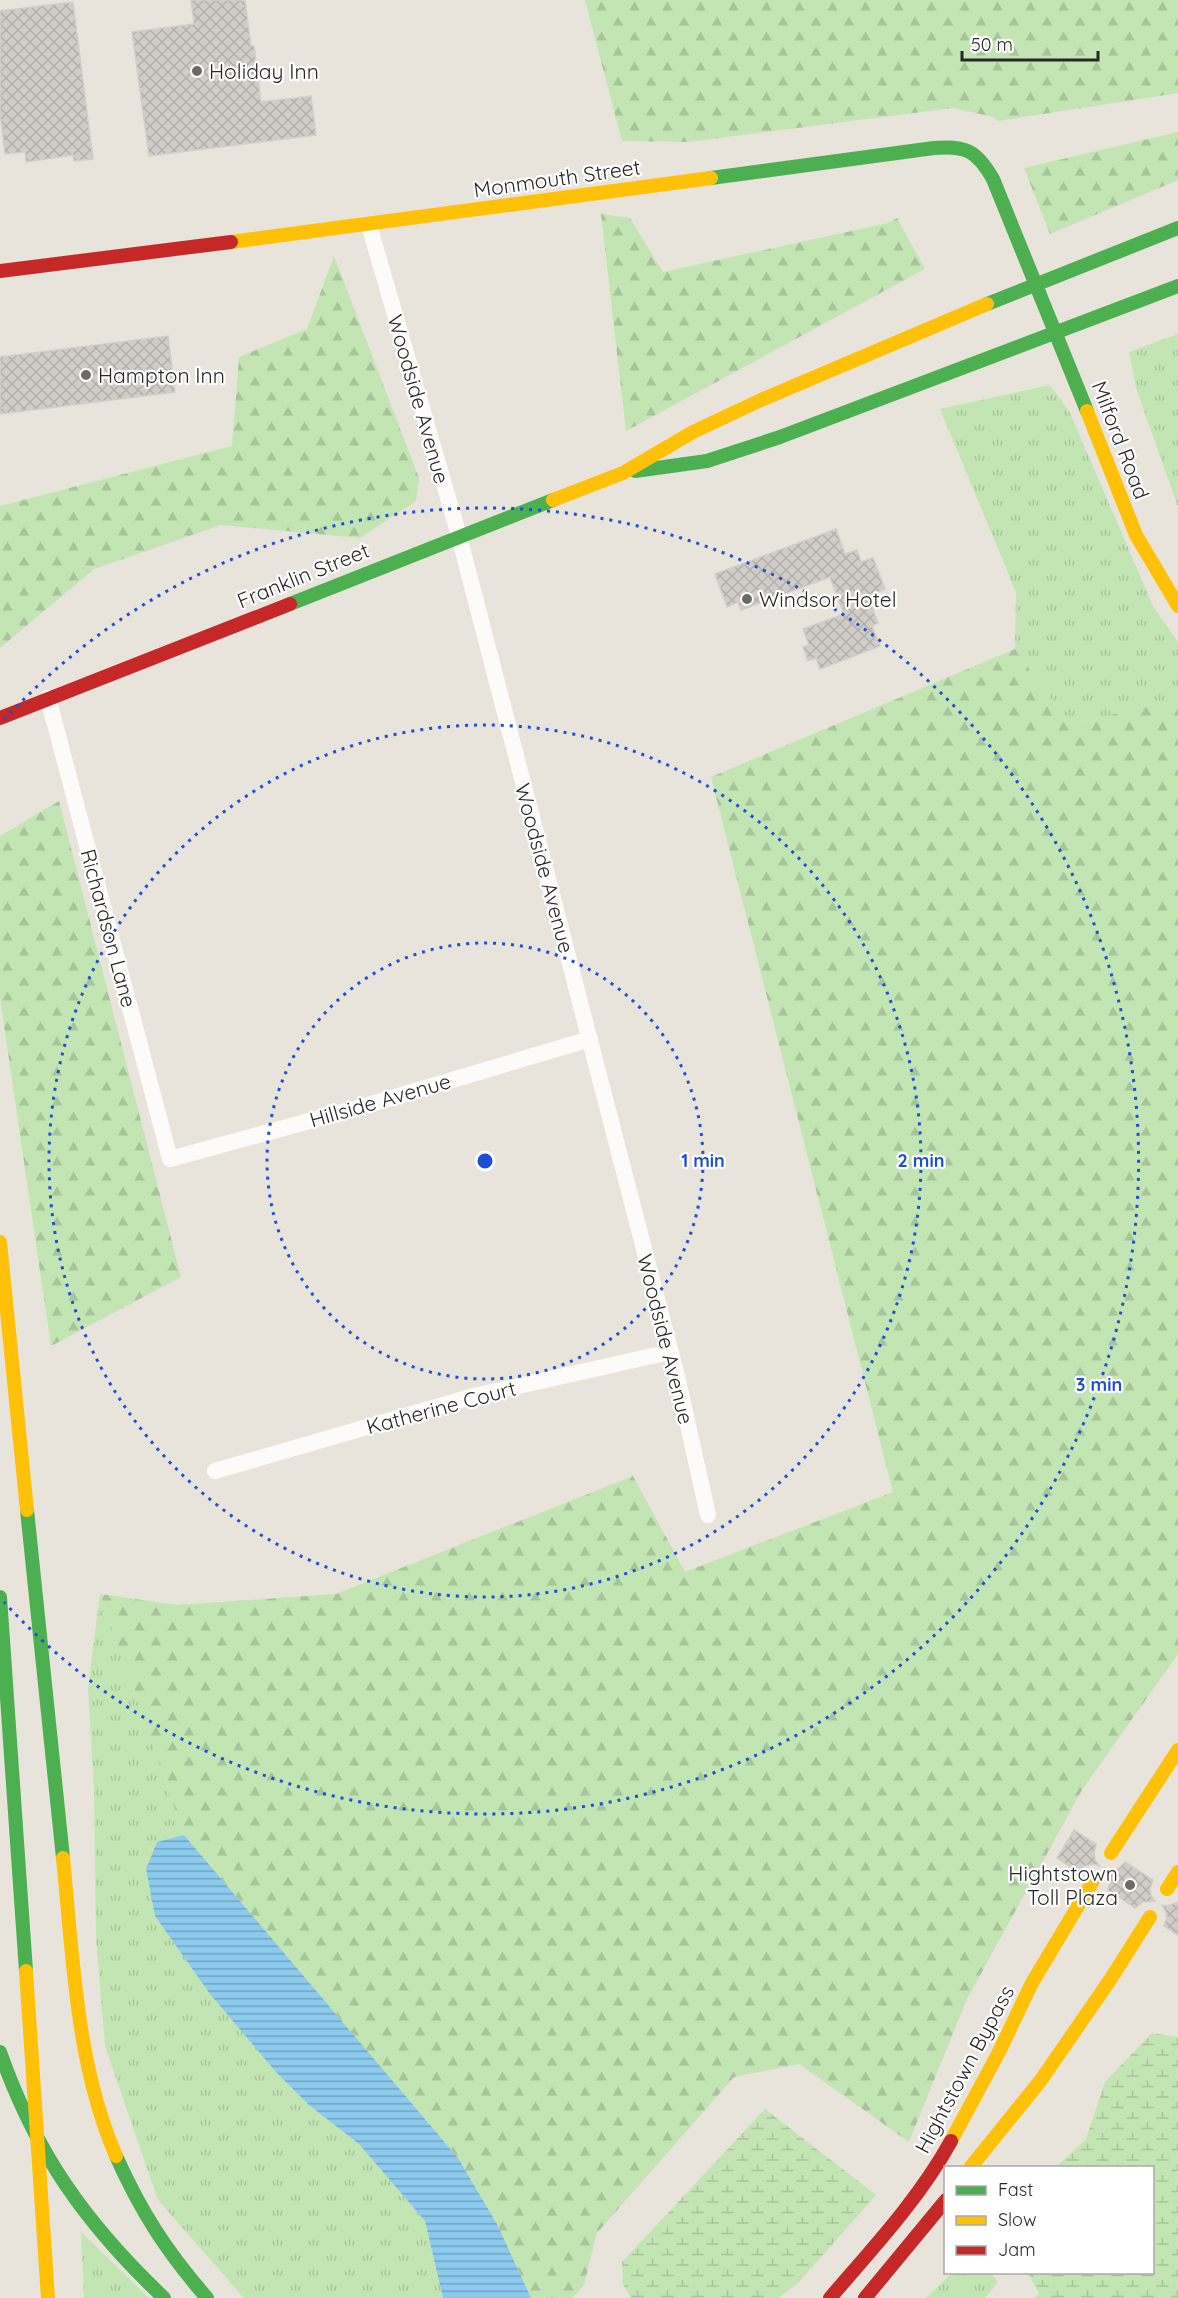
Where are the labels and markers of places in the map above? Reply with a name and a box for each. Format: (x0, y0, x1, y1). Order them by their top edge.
place label: Holiday Inn (209, 58, 319, 84)
marker: Holiday Inn (190, 64, 204, 78)
place label: Hampton Inn (98, 362, 225, 388)
marker: Hampton Inn (79, 368, 93, 382)
place label: Windsor Hotel (759, 586, 897, 612)
marker: Windsor Hotel (740, 592, 754, 606)
centre of rings (475, 1151, 495, 1171)
place label: Hightstown Toll Plaza (1008, 1860, 1118, 1910)
marker: Hightstown Toll Plaza (1123, 1878, 1137, 1892)

